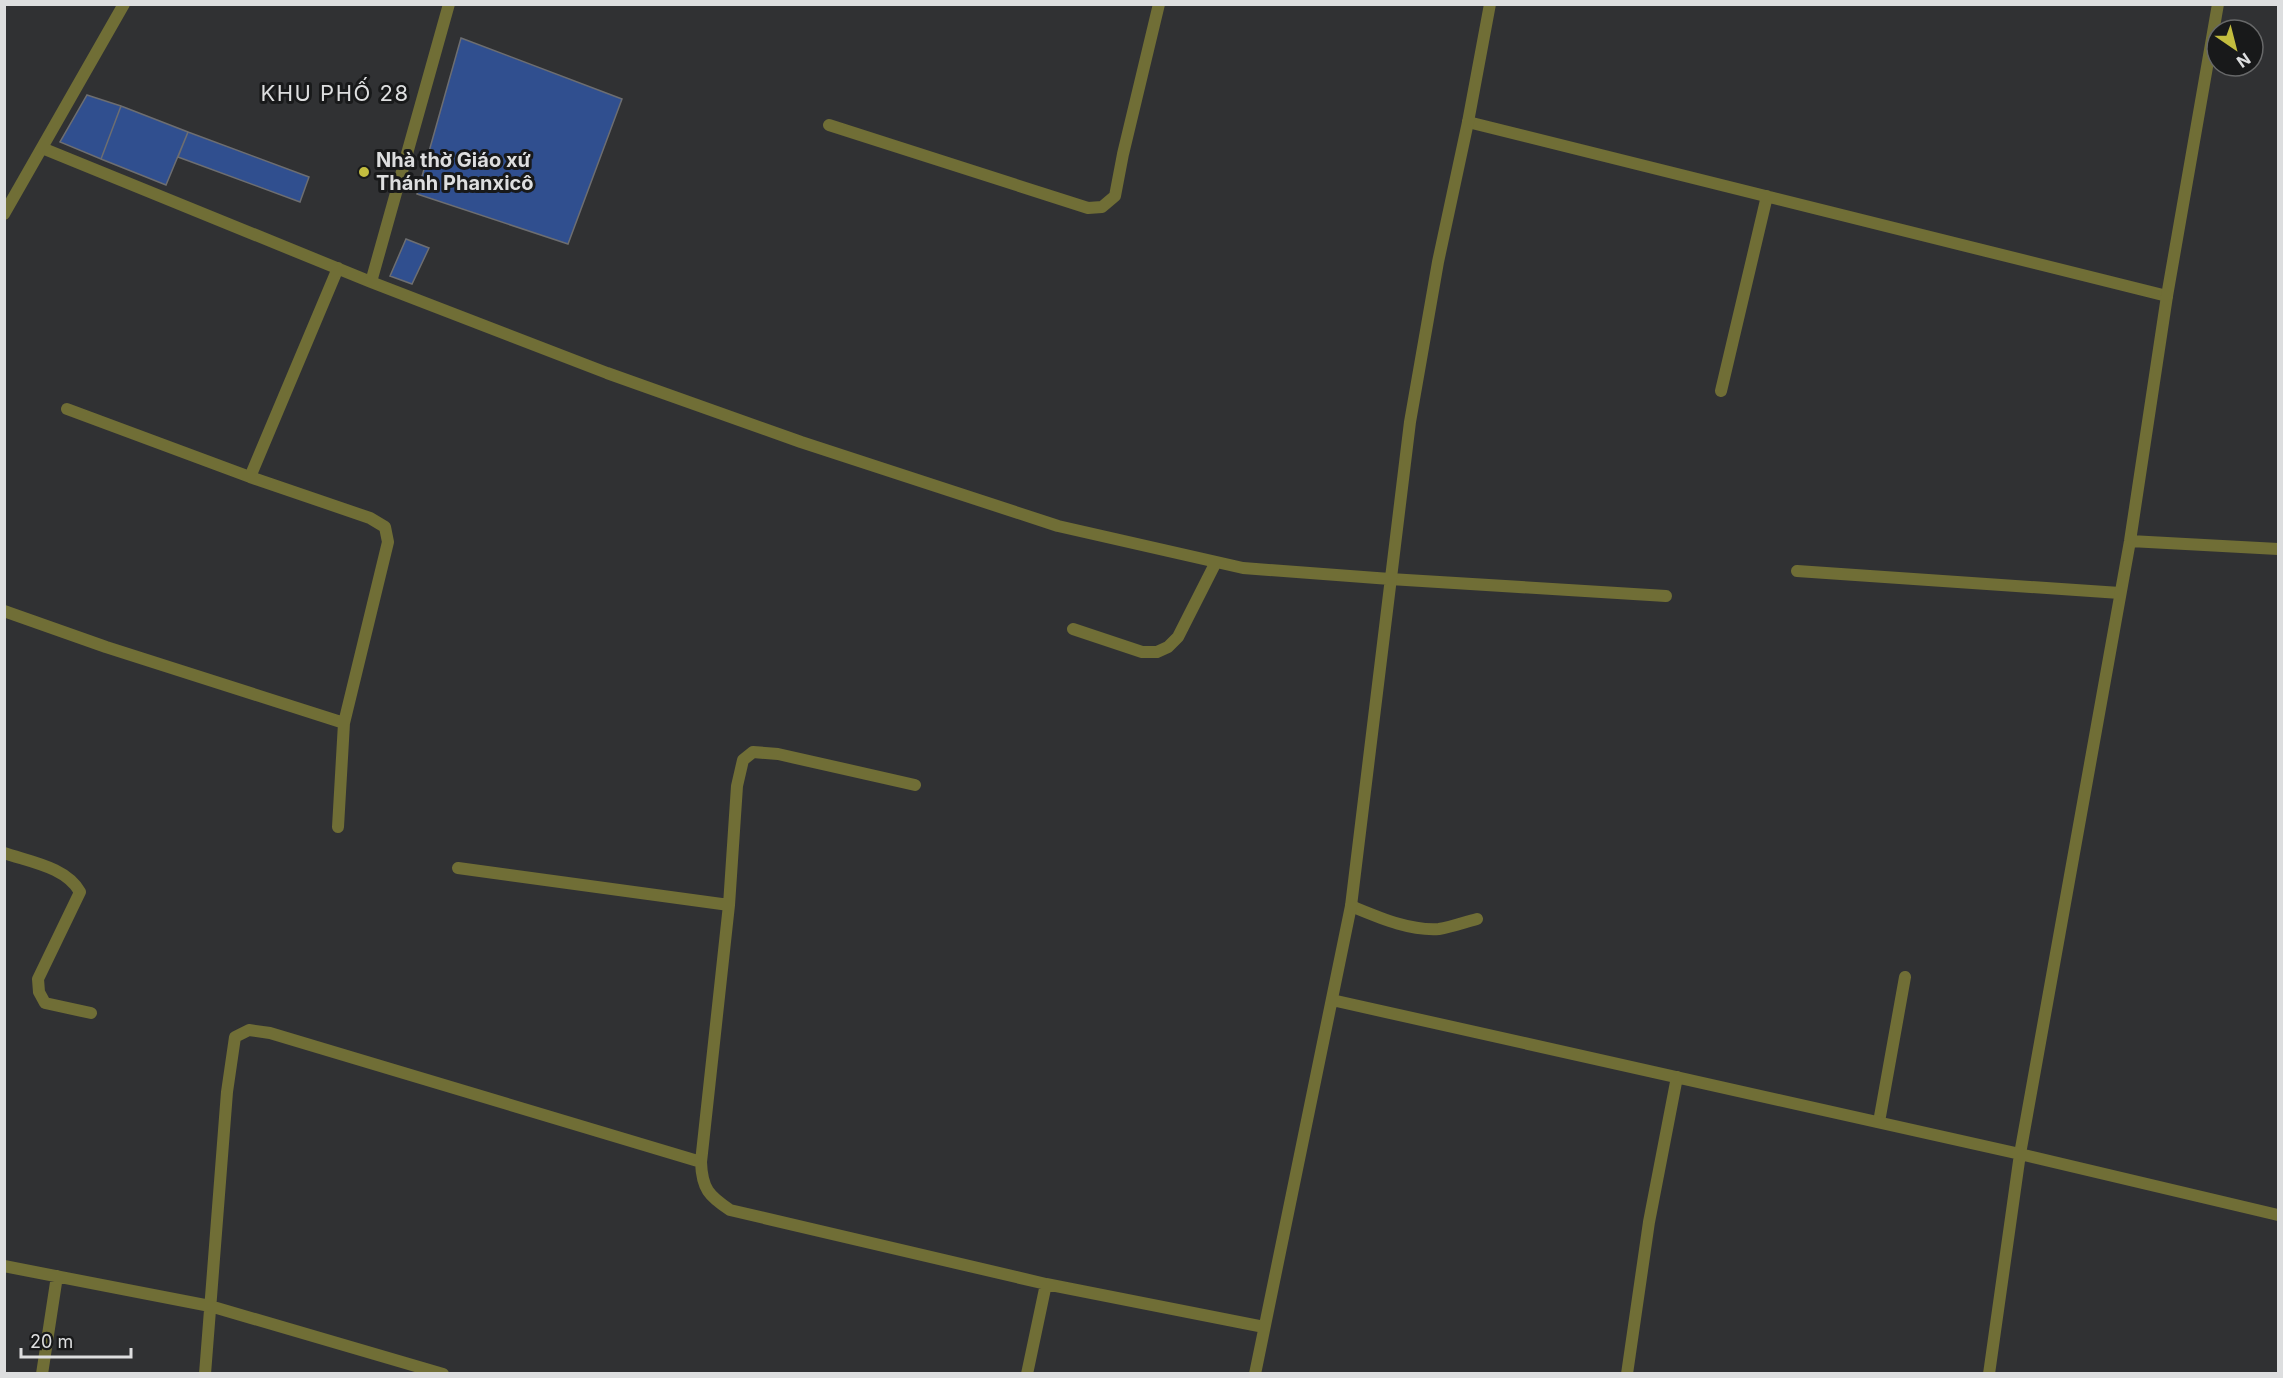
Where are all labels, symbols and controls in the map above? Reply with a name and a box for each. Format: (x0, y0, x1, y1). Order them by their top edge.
north arrow (2205, 18, 2265, 78)
text: N (2233, 49, 2254, 72)
district label: KHU PHỐ 28 (260, 77, 410, 106)
place label: Nhà thờ Giáo xứ Thánh Phanxicô (376, 148, 534, 195)
marker: Nhà thờ Giáo xứ Thánh Phanxicô (357, 165, 371, 179)
scale bar (21, 1321, 130, 1359)
text: 20 m (30, 1331, 73, 1352)

